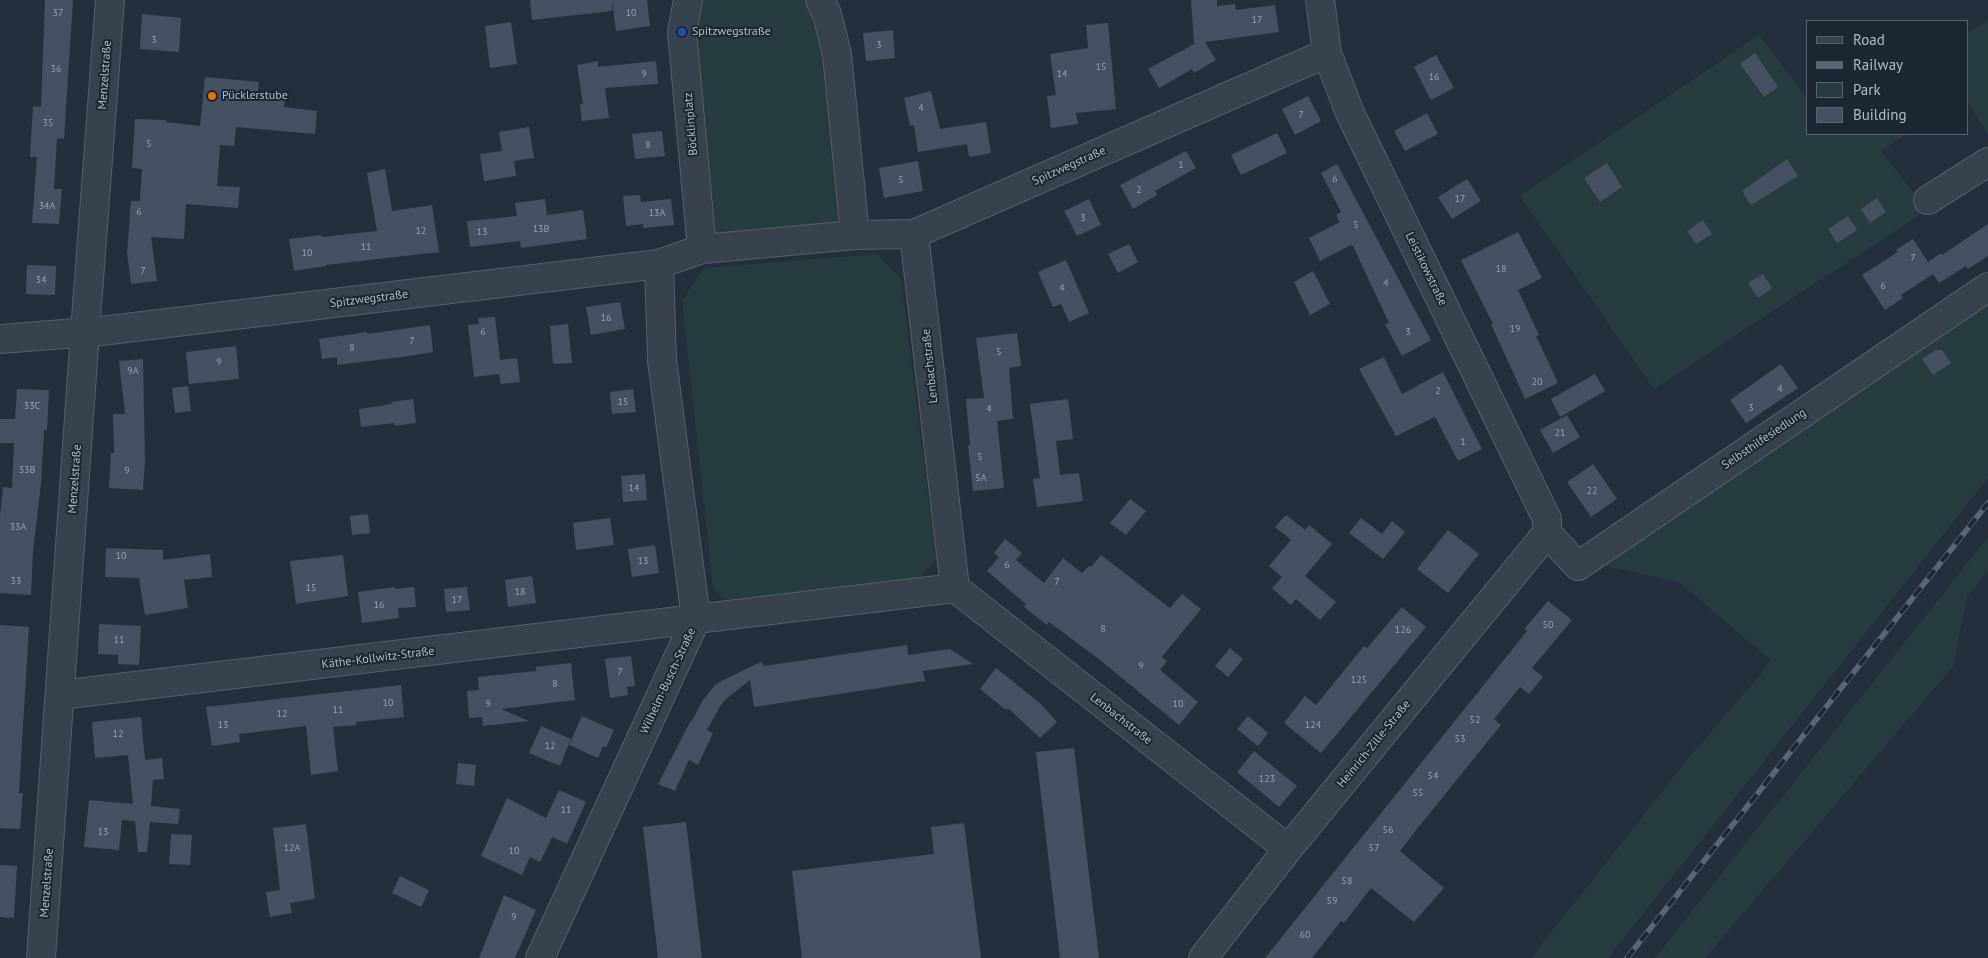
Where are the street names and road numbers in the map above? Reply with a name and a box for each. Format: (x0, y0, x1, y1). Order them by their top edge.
street label: Menzelstraße (95, 40, 115, 110)
street label: Böcklinplatz (681, 92, 701, 156)
street label: Spitzwegstraße (1030, 143, 1108, 189)
street label: Leistikowstraße (1402, 230, 1450, 308)
street label: Spitzwegstraße (329, 287, 409, 311)
street label: Lenbachstraße (919, 328, 941, 404)
street label: Selbsthilfesiedlung (1719, 406, 1809, 472)
street label: Menzelstraße (65, 444, 85, 514)
street label: Wilhelm-Busch-Straße (637, 626, 699, 736)
street label: Käthe-Kollwitz-Straße (321, 644, 435, 672)
street label: Lenbachstraße (1087, 690, 1155, 748)
street label: Heinrich-Zille-Straße (1334, 697, 1414, 791)
street label: Menzelstraße (37, 848, 57, 918)

